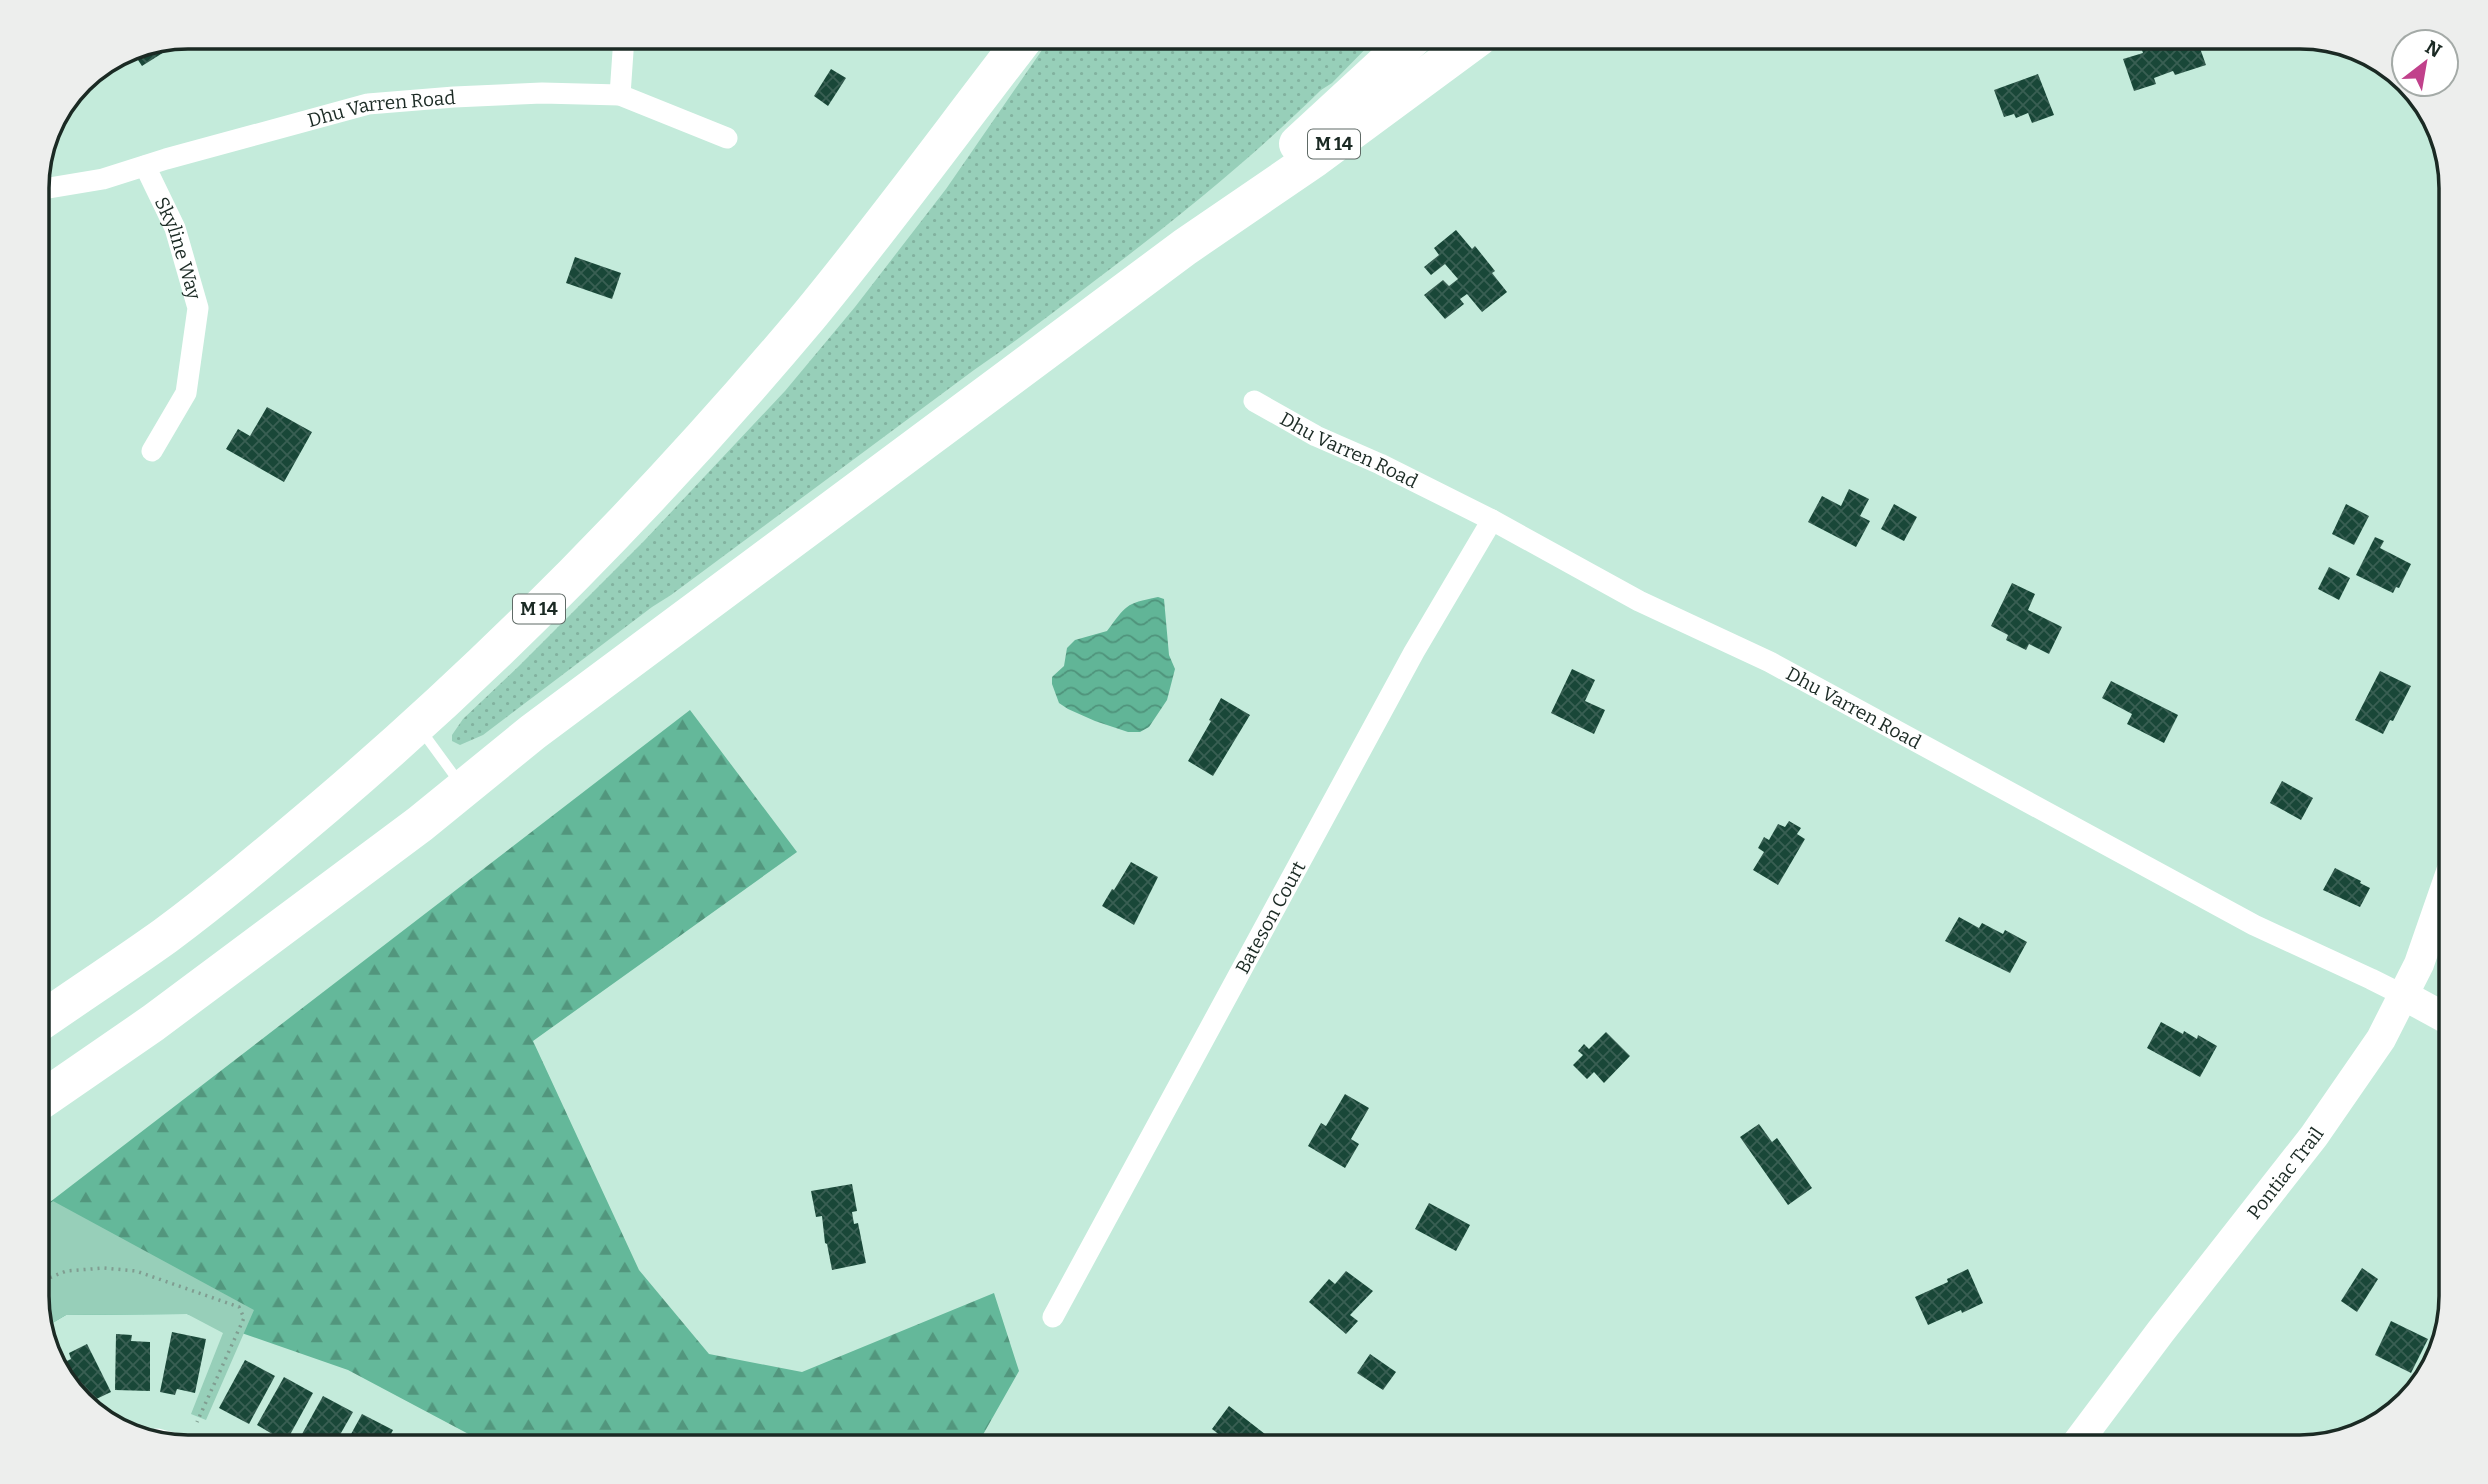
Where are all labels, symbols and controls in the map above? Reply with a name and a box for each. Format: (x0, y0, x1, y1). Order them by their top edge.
north arrow (2390, 28, 2460, 98)
text: N (2421, 35, 2446, 63)
street label: Dhu Varren Road (305, 85, 456, 131)
road number: M 14 (1308, 130, 1360, 159)
street label: Skyline Way (150, 193, 207, 303)
street label: Dhu Varren Road (1276, 407, 1422, 493)
road number: M 14 (513, 594, 565, 624)
street label: Dhu Varren Road (1782, 662, 1925, 753)
street label: Bateson Court (1230, 857, 1310, 977)
street label: Pontiac Trail (2242, 1123, 2328, 1223)

